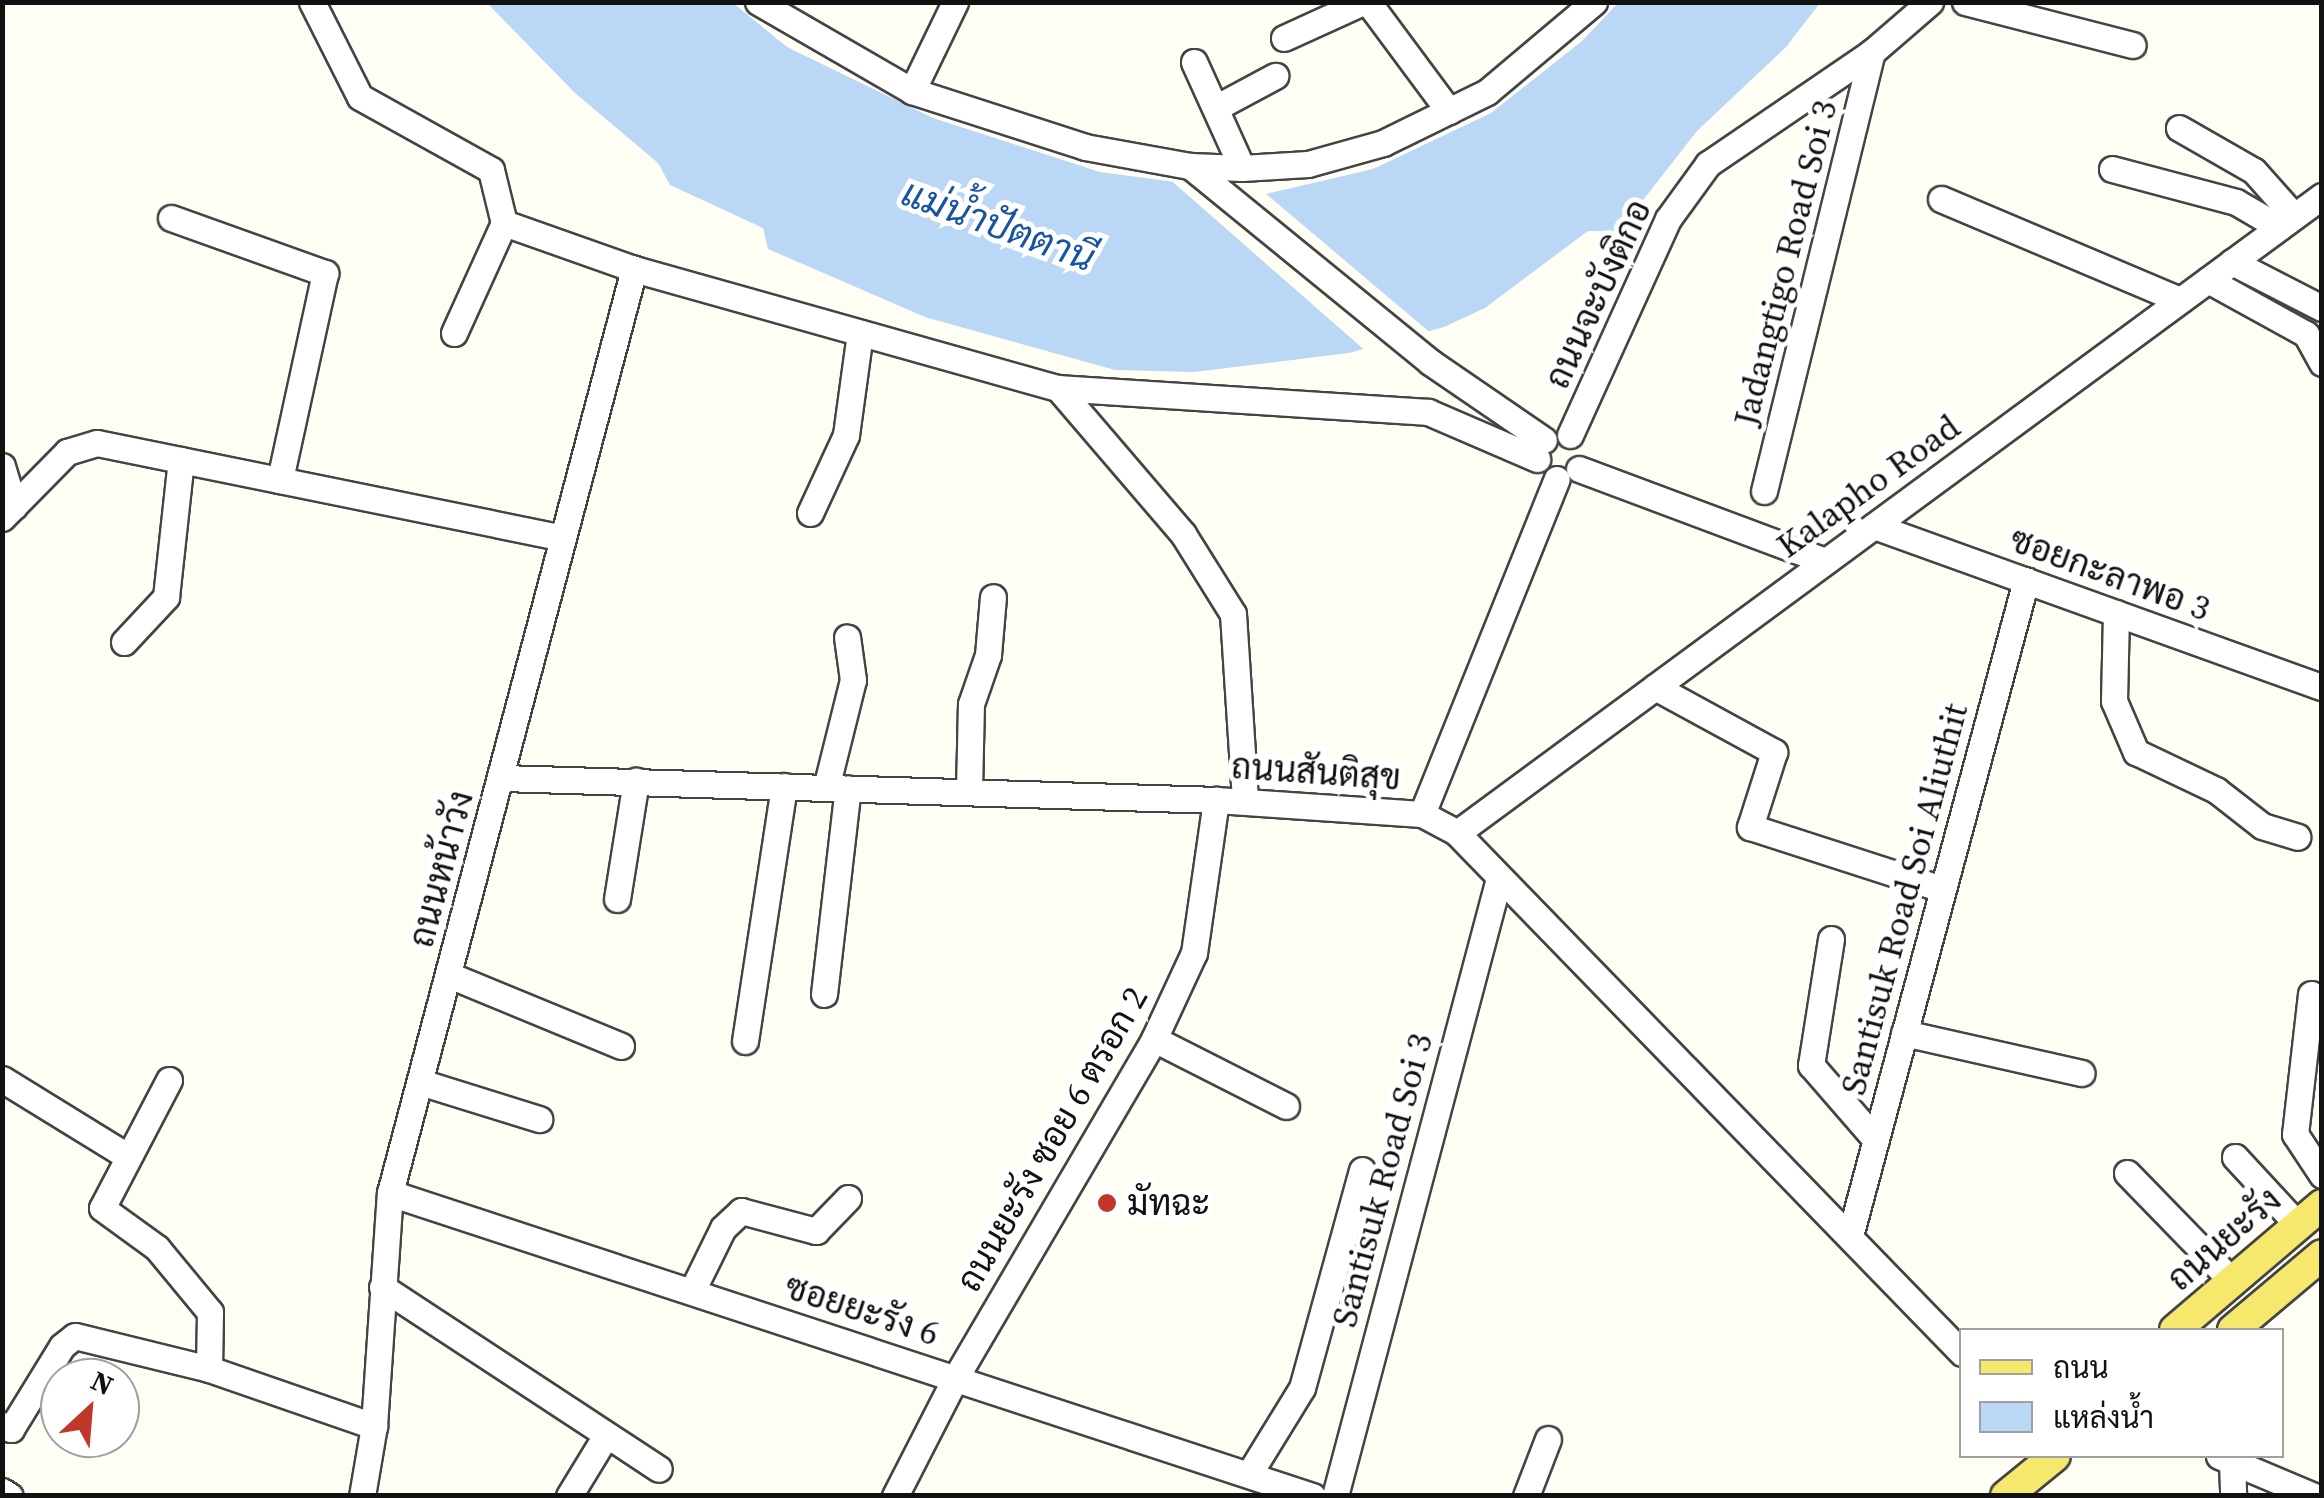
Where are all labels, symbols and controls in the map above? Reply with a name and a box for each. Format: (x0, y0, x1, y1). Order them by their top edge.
street label: Jadangtigo Road Soi 3 (1724, 96, 1846, 430)
water label: แม่น้ำปัตตานี (895, 170, 1101, 282)
street label: ถนนจะบังติกอ (1536, 193, 1660, 395)
street label: Kalapho Road (1768, 406, 1968, 566)
street label: ซอยกะลาพอ 3 (2004, 518, 2216, 630)
street label: Santisuk Road Soi Aliuthit (1832, 699, 1976, 1099)
street label: ถนนสันติสุข (1230, 745, 1402, 799)
street label: ถนนหน้าวัง (400, 786, 482, 952)
street label: ถนนยะรัง ซอย 6 ตรอก 2 (948, 979, 1156, 1299)
street label: Santisuk Road Soi 3 (1323, 1029, 1441, 1331)
street label: ถนนยะรัง (2159, 1178, 2289, 1300)
place label: มัทฉะ (1127, 1182, 1210, 1224)
marker: มัทฉะ (1096, 1192, 1118, 1214)
street label: ซอยยะรัง 6 (780, 1265, 944, 1355)
legend (1959, 1328, 2284, 1458)
text: ถนน (2053, 1347, 2109, 1388)
north arrow (40, 1358, 140, 1458)
text: N (85, 1361, 120, 1404)
text: แหล่งน้ำ (2053, 1397, 2154, 1438)

